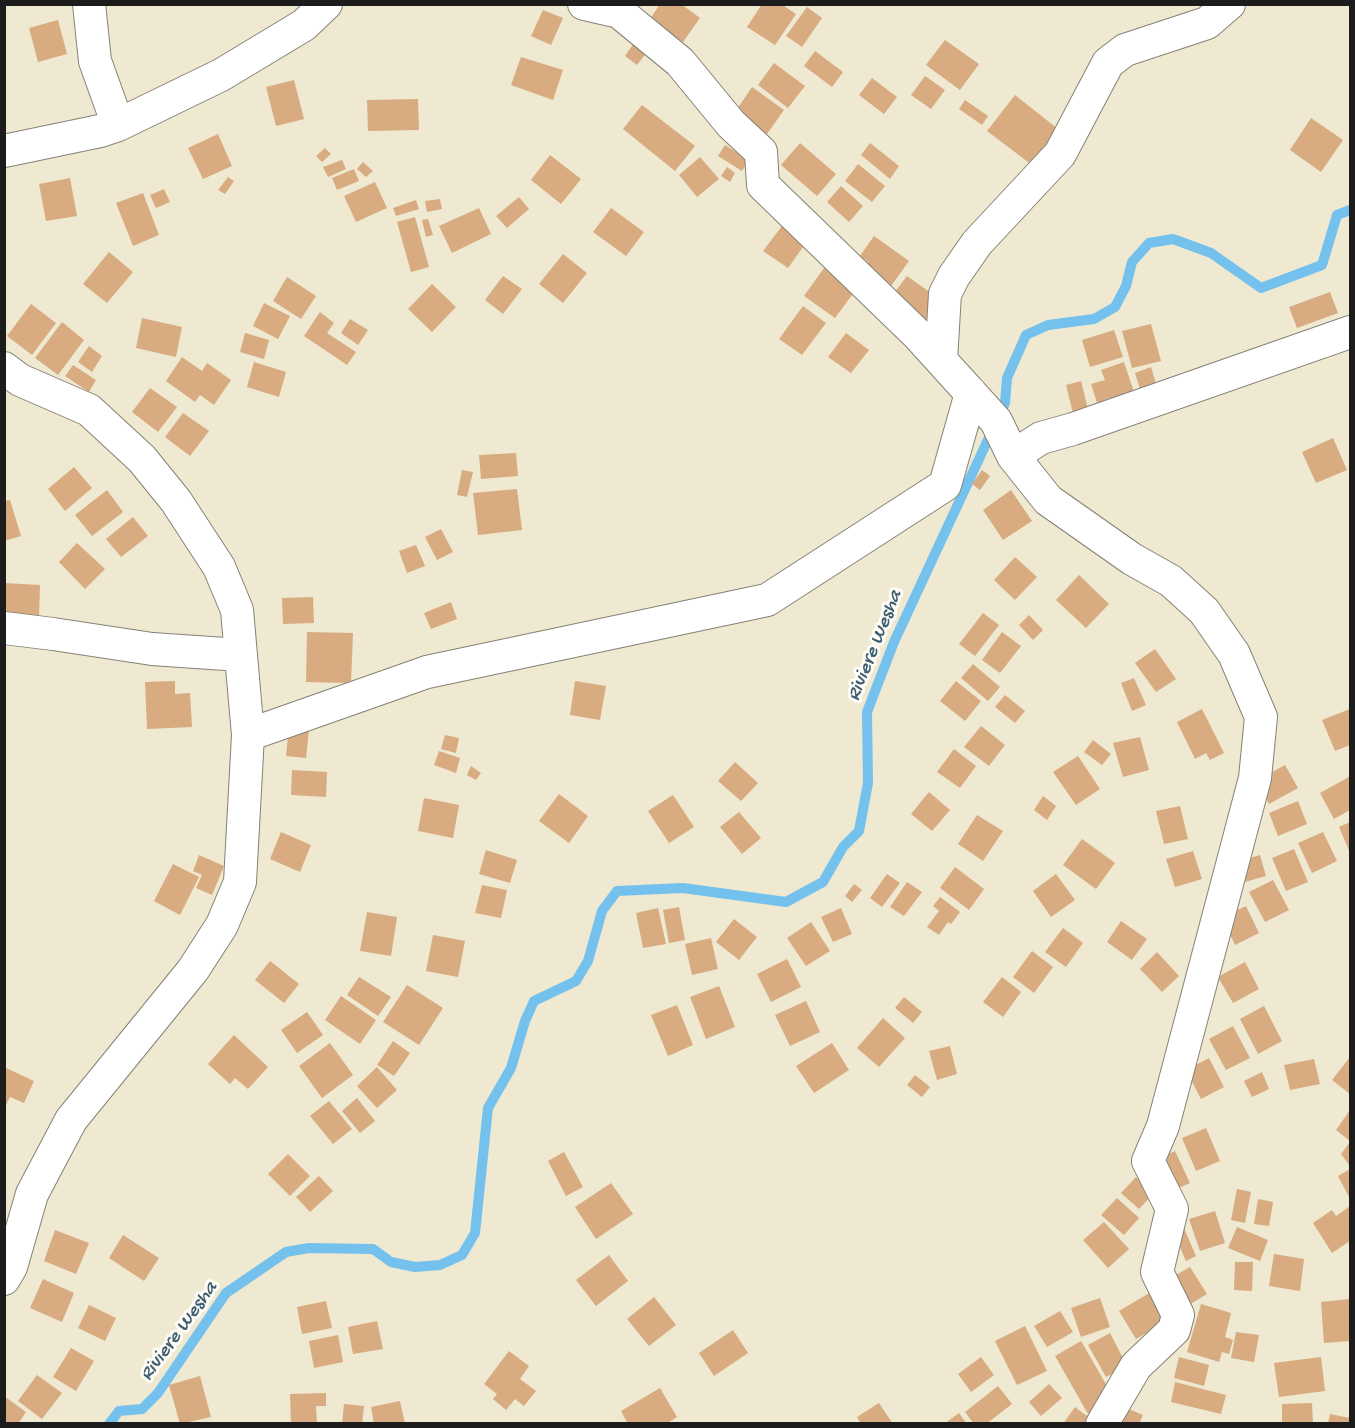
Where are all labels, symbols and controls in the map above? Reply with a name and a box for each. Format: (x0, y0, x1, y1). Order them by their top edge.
water label: Riviere Wesha (843, 587, 909, 705)
water label: Riviere Wesha (136, 1278, 224, 1386)

